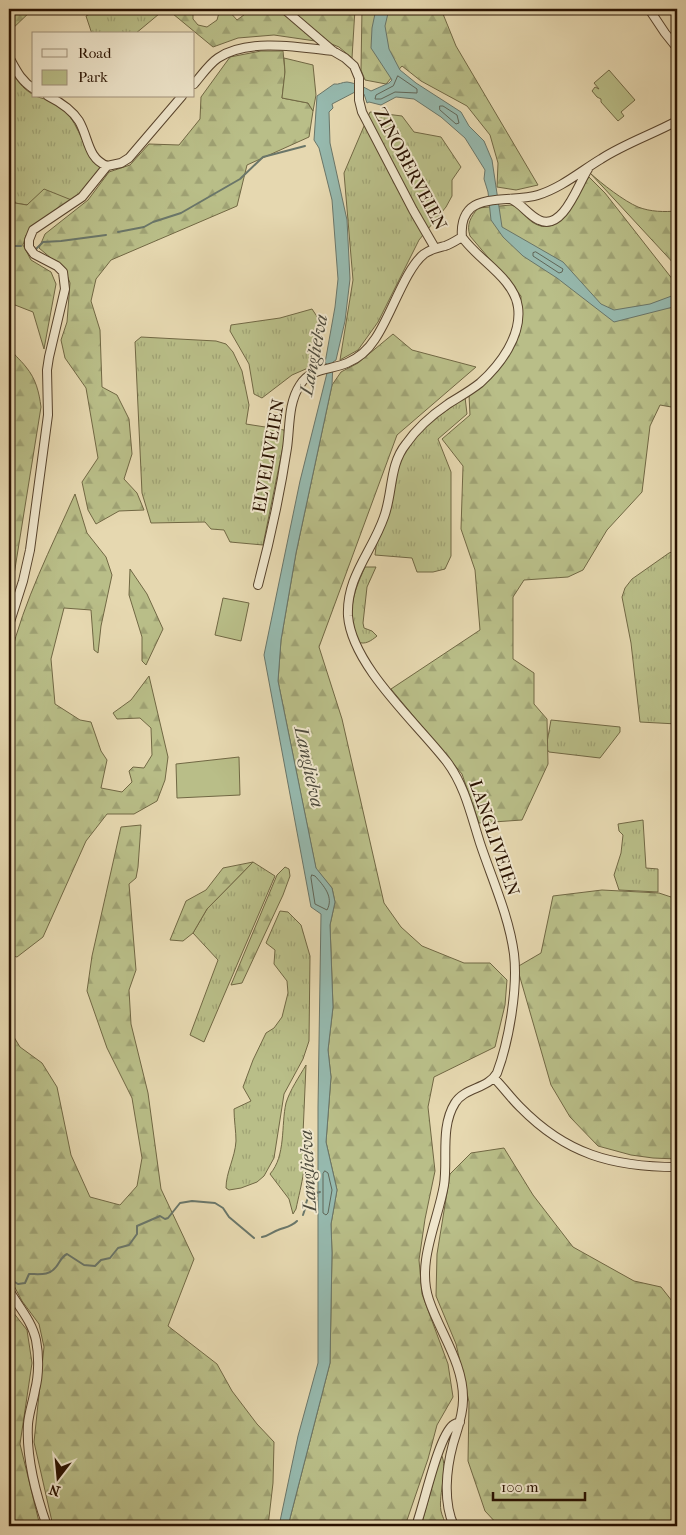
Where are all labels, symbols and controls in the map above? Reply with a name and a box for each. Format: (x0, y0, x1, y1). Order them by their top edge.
legend (32, 32, 195, 98)
text: Road (78, 44, 112, 62)
text: Park (78, 68, 108, 86)
street label: ZINOBERVEIEN (369, 104, 451, 234)
water label: Langlielva (295, 312, 333, 400)
street label: ELVELIVEIEN (249, 397, 289, 515)
water label: Langlielva (289, 722, 328, 810)
street label: LANGLIVEIEN (464, 777, 524, 899)
water label: Langlielva (295, 1129, 321, 1215)
north arrow (32, 1452, 82, 1502)
scale bar (493, 1470, 586, 1502)
text: 100 m (501, 1478, 539, 1496)
text: N (47, 1480, 62, 1500)

